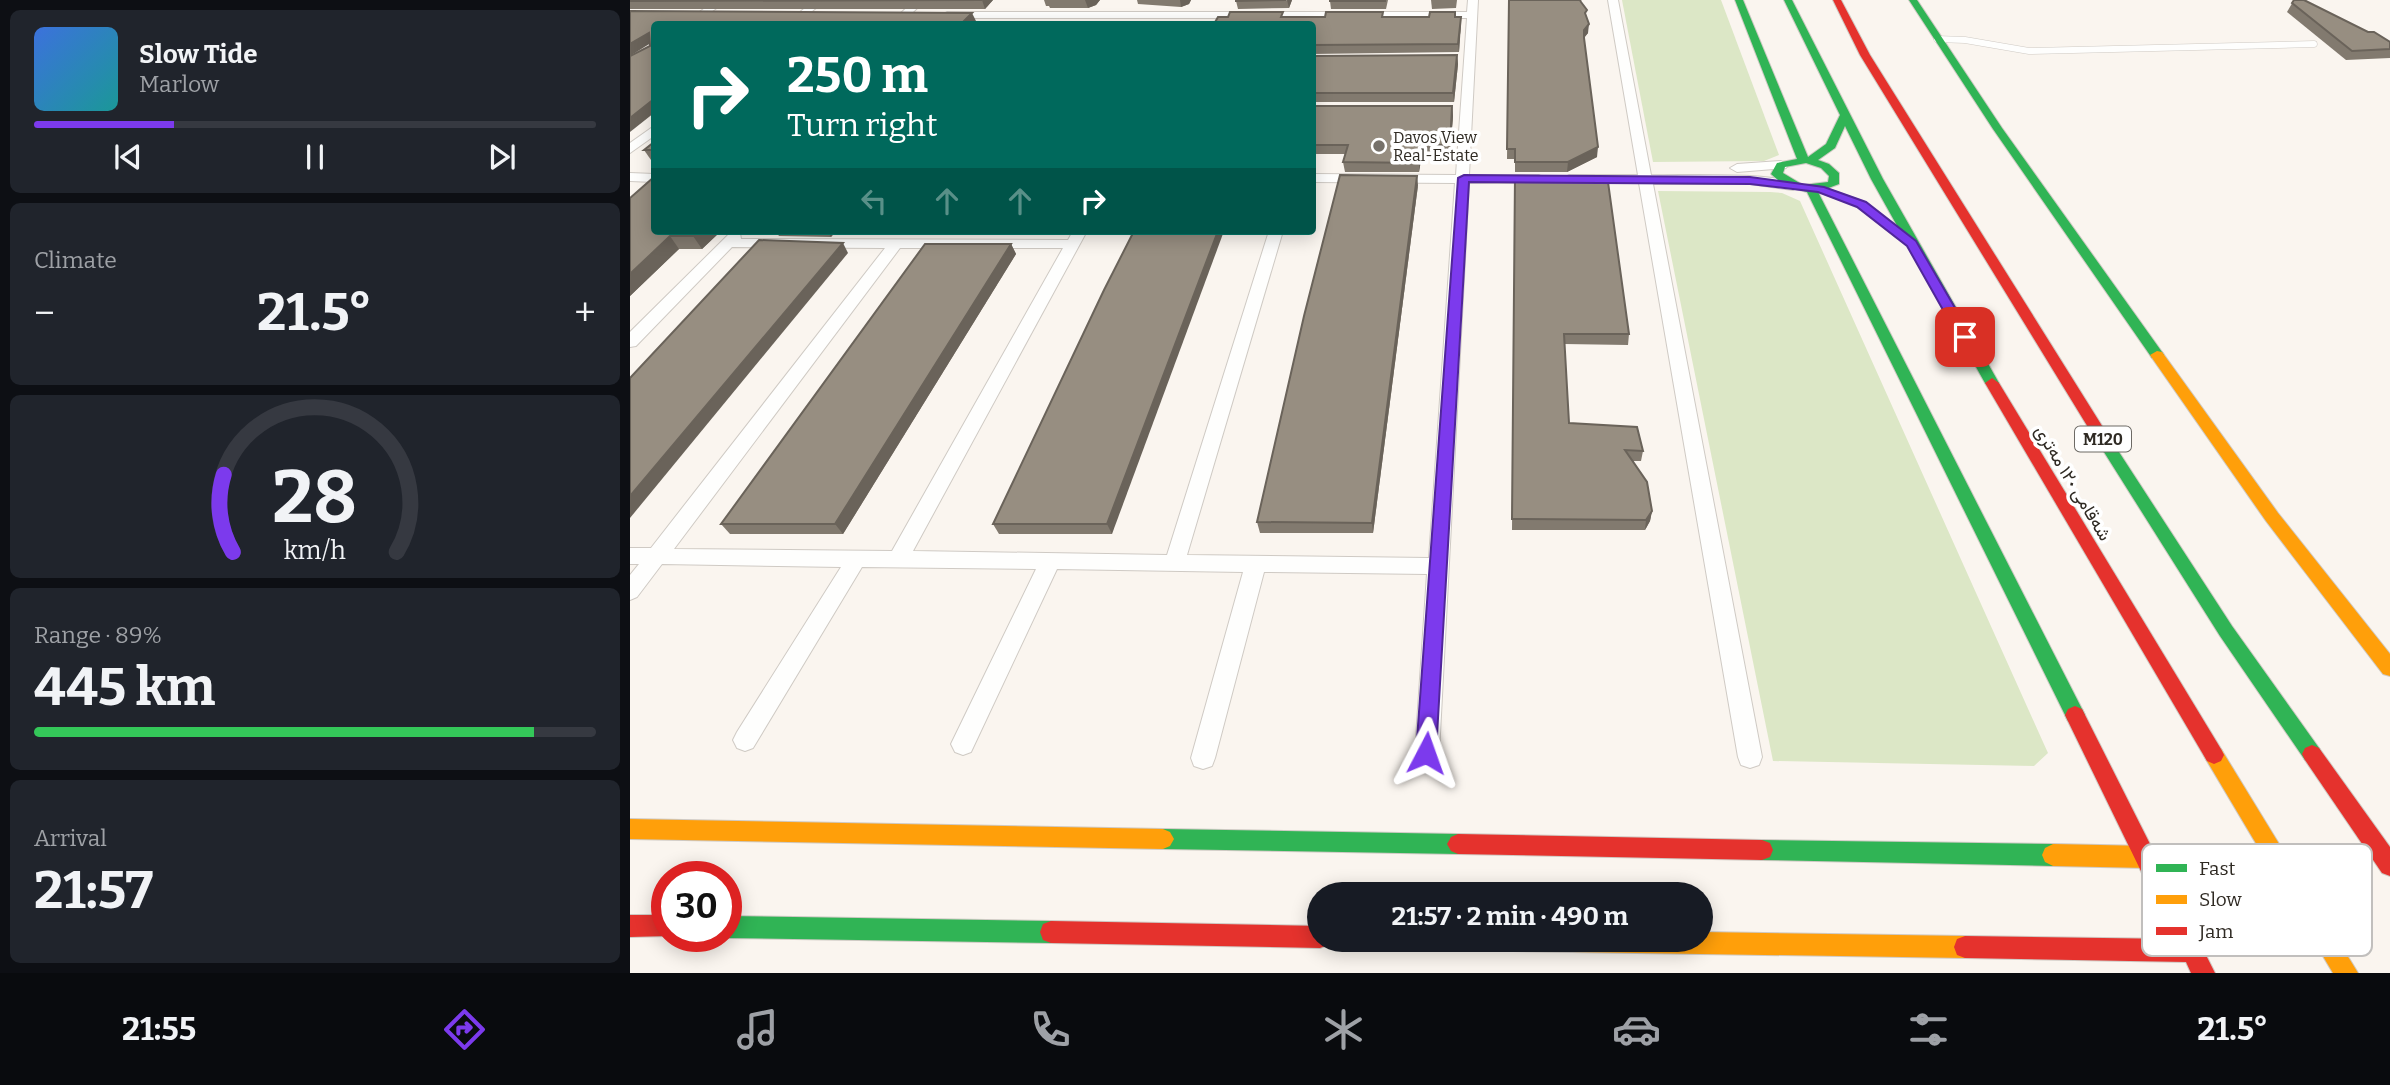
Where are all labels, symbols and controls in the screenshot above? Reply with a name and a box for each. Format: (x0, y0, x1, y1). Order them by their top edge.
text: Slow Tide (139, 39, 258, 70)
text: 250 m (787, 46, 928, 105)
icon: right (672, 49, 763, 140)
text: Marlow (139, 70, 219, 98)
text: Turn right (787, 106, 938, 144)
place label: Davos View Real-Estate (1393, 128, 1479, 165)
icon: previous (109, 138, 147, 176)
icon: pause (296, 138, 334, 176)
icon: next (483, 138, 521, 176)
marker: Davos View Real-Estate (1371, 138, 1387, 154)
icon: left (855, 182, 893, 220)
icon: ahead (928, 182, 966, 220)
icon: ahead (1001, 182, 1039, 220)
icon: right (1074, 182, 1112, 220)
text: Climate (34, 246, 117, 274)
text: 21.5° (257, 281, 372, 344)
text: − (34, 290, 55, 336)
text: + (574, 290, 596, 336)
pin (1935, 307, 1995, 367)
icon: arrive (1946, 318, 1984, 356)
street label: شەقامی ١٢٠ مەتری (2030, 421, 2116, 545)
road number: M120 (2075, 426, 2131, 452)
text: 28 (273, 455, 357, 542)
text: km/h (284, 536, 346, 566)
text: Range · 89% (34, 621, 162, 649)
text: 445 km (34, 656, 215, 719)
position arrow (1389, 716, 1463, 790)
text: Arrival (34, 824, 107, 852)
legend (2142, 844, 2372, 956)
text: Fast (2199, 857, 2236, 880)
text: 21:57 (34, 859, 153, 922)
speed limit sign: 30 (651, 861, 742, 952)
text: Slow (2199, 888, 2242, 911)
text: 21:57 · 2 min · 490 m (1392, 901, 1628, 932)
text: Jam (2198, 920, 2233, 943)
icon: directions (440, 1005, 489, 1054)
icon: music (733, 1005, 782, 1054)
icon: phone (1026, 1005, 1075, 1054)
icon: climate (1319, 1005, 1368, 1054)
icon: car (1612, 1005, 1661, 1054)
icon: filters (1904, 1005, 1953, 1054)
text: 21:55 (122, 1010, 196, 1048)
text: 21.5° (2197, 1010, 2268, 1048)

